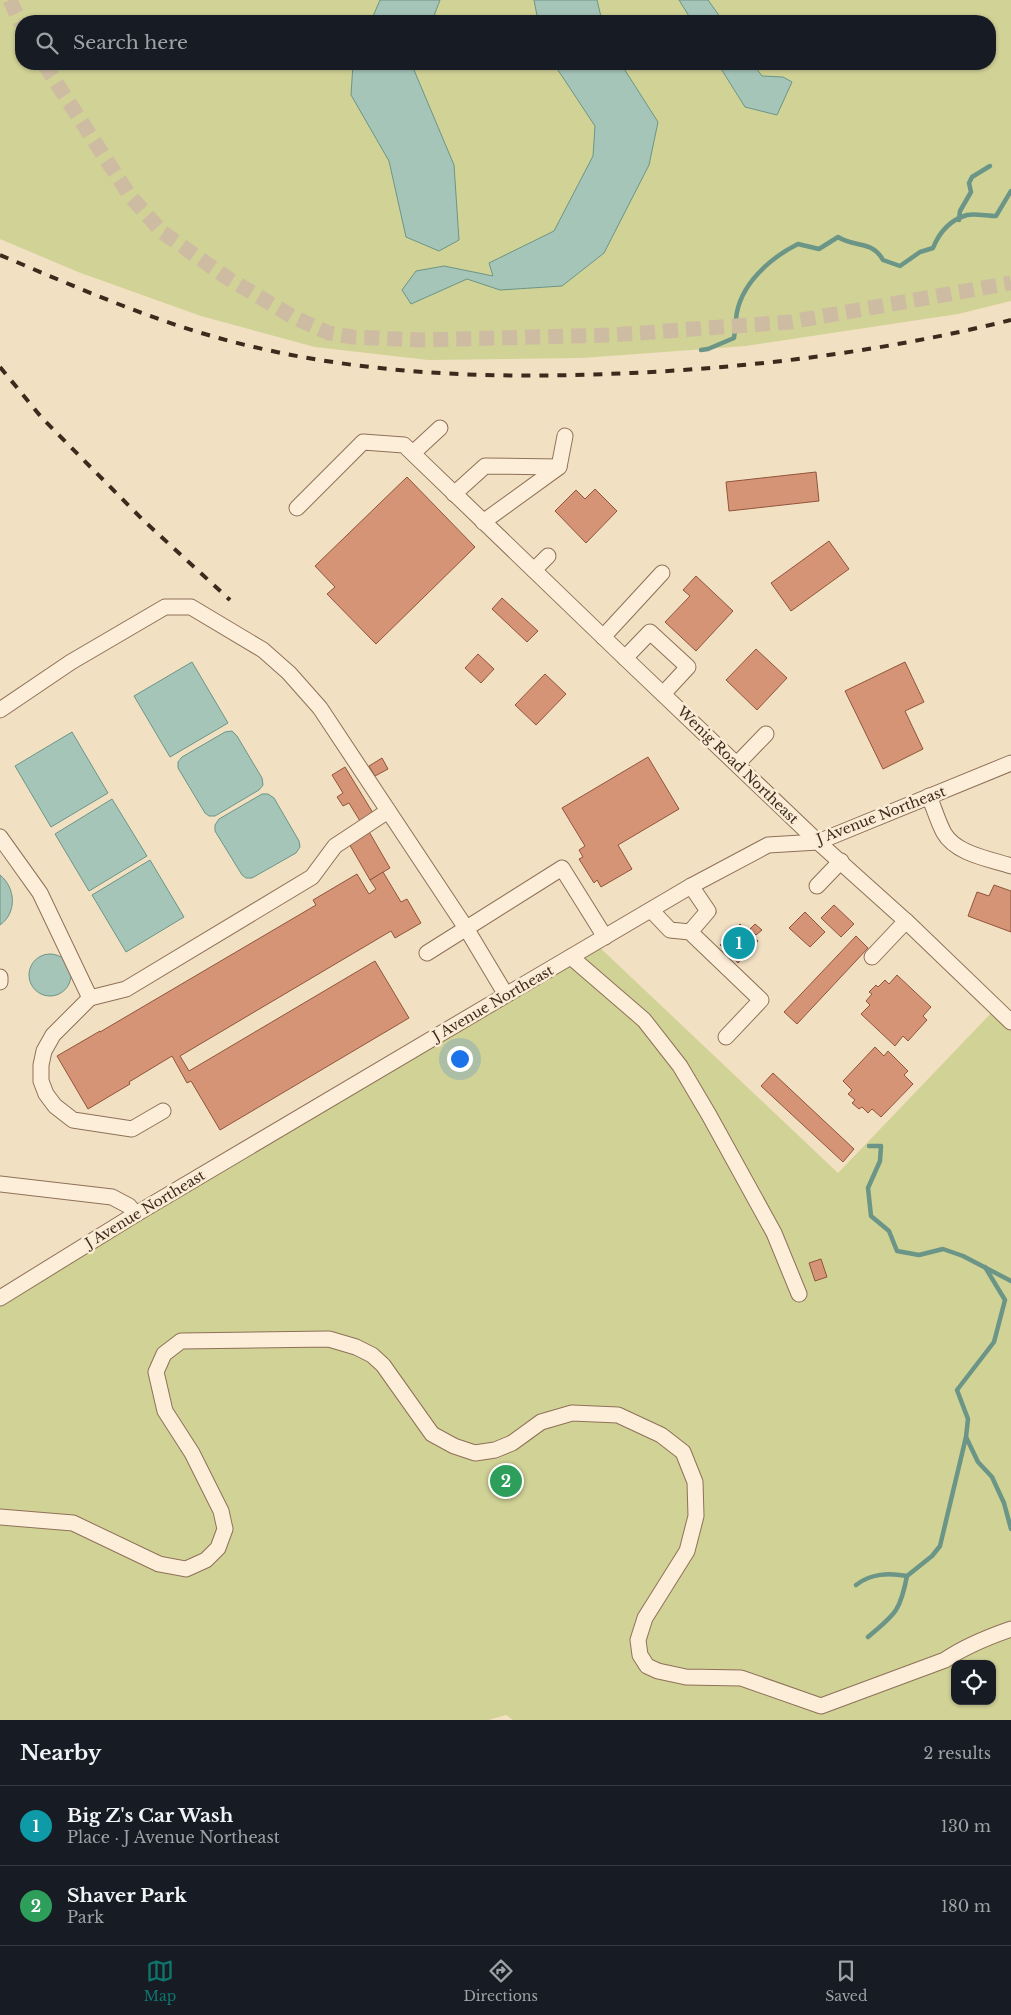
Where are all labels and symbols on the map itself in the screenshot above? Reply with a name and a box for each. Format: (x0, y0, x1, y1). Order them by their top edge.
street label: Wenig Road Northeast (673, 702, 803, 828)
street label: J Avenue Northeast (812, 782, 949, 849)
pin: 1 (723, 924, 755, 962)
street label: J Avenue Northeast (428, 961, 557, 1046)
your location (447, 1046, 473, 1072)
street label: J Avenue Northeast (80, 1166, 209, 1253)
pin: 2 (490, 1462, 522, 1500)

